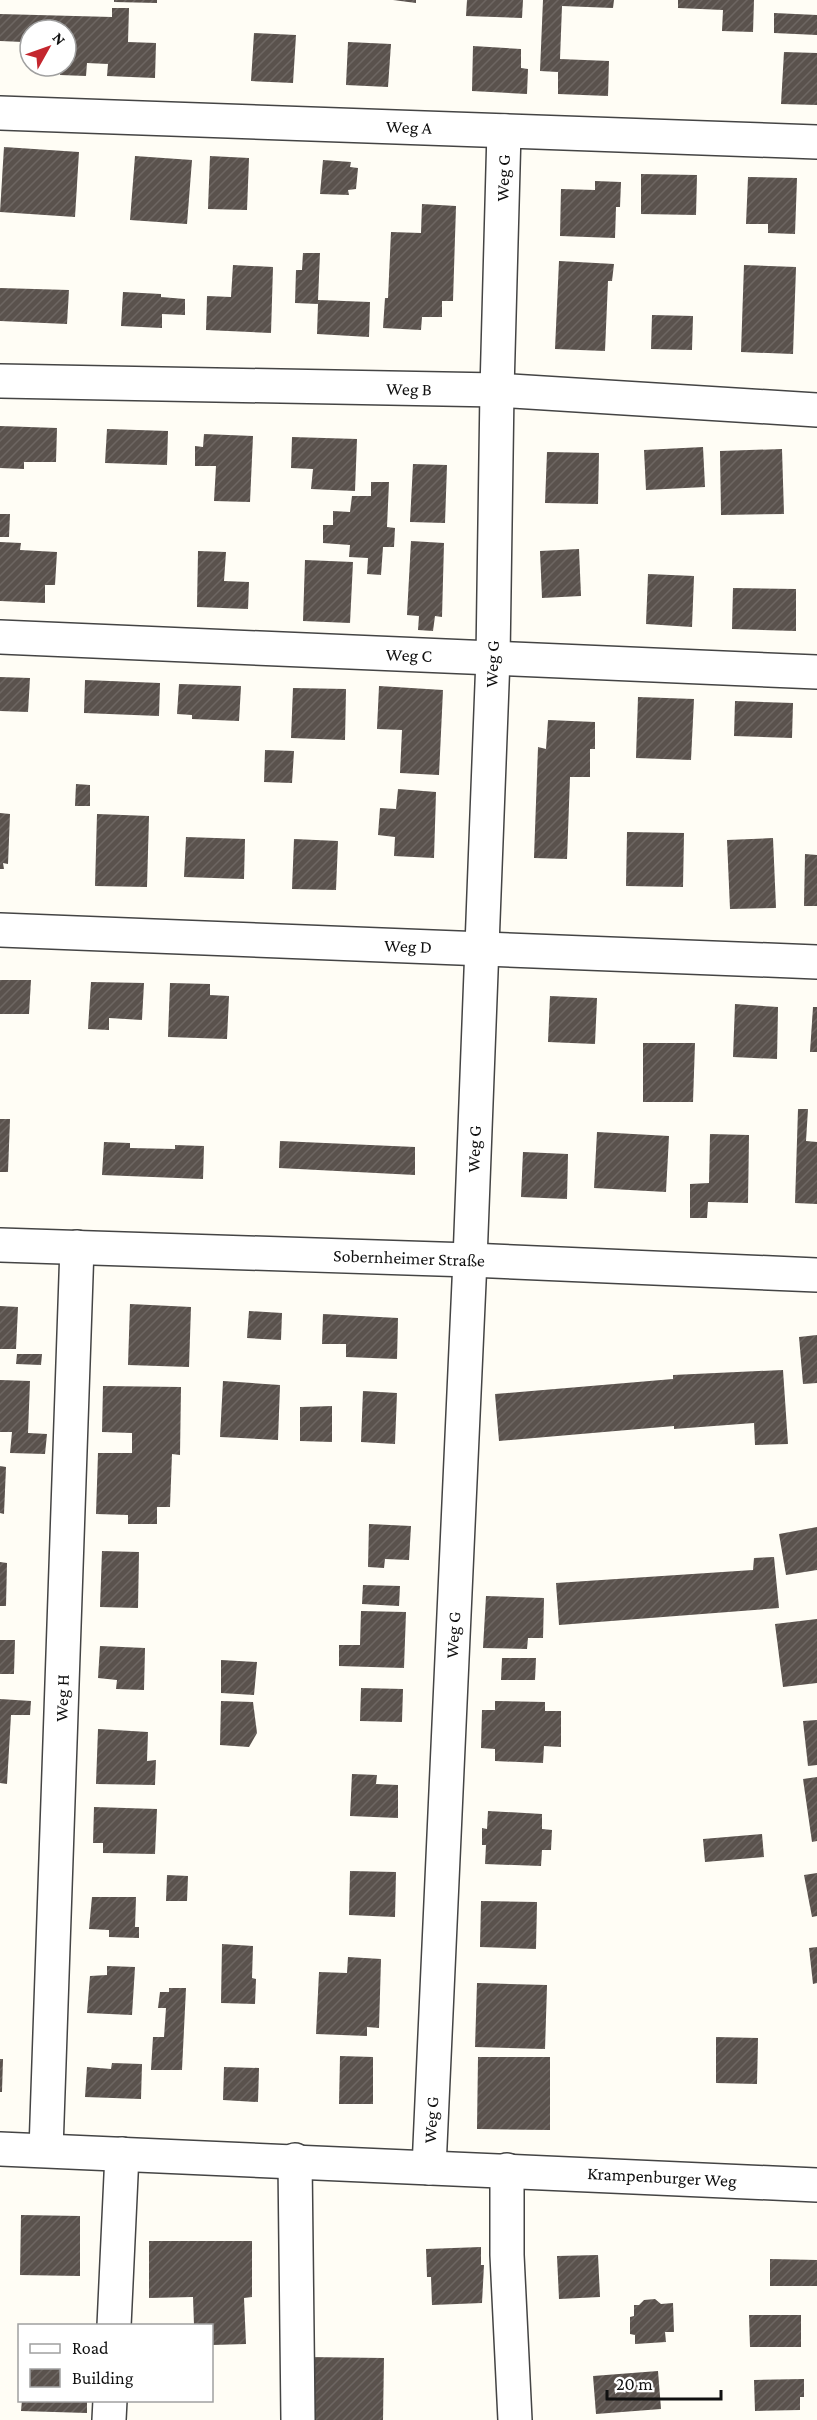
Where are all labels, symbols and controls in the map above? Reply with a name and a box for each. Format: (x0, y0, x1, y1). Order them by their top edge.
north arrow (18, 18, 78, 78)
text: N (49, 29, 69, 48)
street label: Weg A (386, 116, 433, 138)
street label: Weg G (492, 154, 514, 202)
street label: Weg B (386, 379, 432, 399)
street label: Weg G (481, 640, 503, 688)
street label: Weg C (385, 644, 433, 666)
street label: Weg D (384, 935, 432, 957)
street label: Weg G (463, 1125, 485, 1173)
street label: Sobernheimer Straße (333, 1245, 485, 1271)
street label: Weg G (442, 1611, 464, 1659)
street label: Weg H (51, 1674, 73, 1722)
street label: Weg G (420, 2096, 442, 2144)
street label: Krampenburger Weg (587, 2163, 738, 2191)
legend (18, 2324, 213, 2402)
text: Road (72, 2338, 109, 2358)
scale bar (607, 2363, 721, 2401)
text: Building (72, 2368, 134, 2388)
text: 20 m (616, 2374, 653, 2394)

